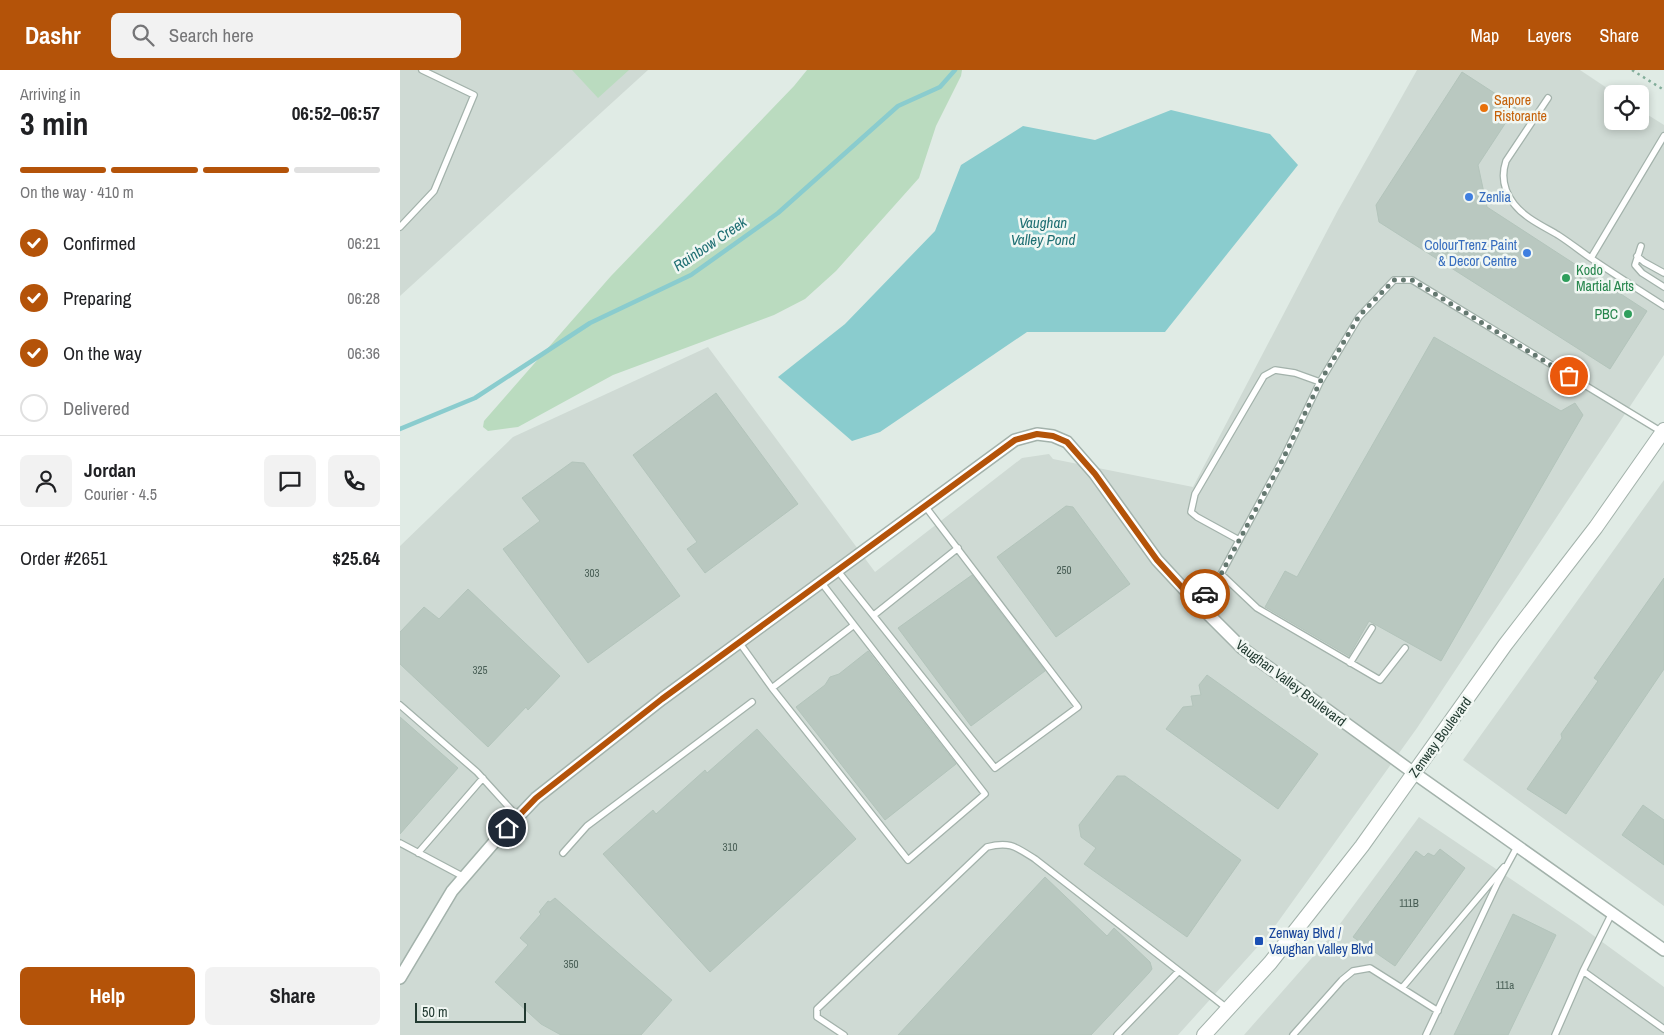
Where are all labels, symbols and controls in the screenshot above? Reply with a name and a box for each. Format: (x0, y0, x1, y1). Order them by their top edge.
search box (111, 13, 461, 58)
text: Dashr (25, 19, 81, 51)
icon: search (129, 21, 157, 49)
text: Search here (169, 22, 254, 48)
text: Map (1471, 23, 1499, 48)
text: Layers (1527, 23, 1572, 48)
text: Share (1600, 23, 1639, 48)
text: Arriving in (20, 83, 81, 105)
map controls (1604, 85, 1649, 130)
button: locate (1604, 85, 1649, 130)
place label: Sapore Ristorante (1494, 91, 1547, 125)
text: 06:52–06:57 (292, 100, 380, 126)
text: 3 min (20, 102, 89, 145)
marker: Sapore Ristorante (1478, 102, 1490, 114)
text: On the way · 410 m (20, 181, 134, 203)
place label: Zenlia (1479, 188, 1512, 206)
marker: Zenlia (1463, 191, 1475, 203)
water label: Rainbow Creek (669, 211, 751, 276)
water label: Vaughan Valley Pond (1011, 212, 1075, 250)
icon: check (20, 229, 48, 257)
text: Confirmed (63, 230, 136, 256)
text: 06:21 (347, 232, 380, 254)
place label: ColourTrenz Paint & Decor Centre (1424, 236, 1517, 270)
marker: ColourTrenz Paint & Decor Centre (1521, 247, 1533, 259)
place label: Kodo Martial Arts (1576, 261, 1634, 295)
marker: Kodo Martial Arts (1560, 272, 1572, 284)
icon: check (20, 284, 48, 312)
text: Preparing (63, 285, 131, 311)
text: 06:28 (347, 287, 380, 309)
place label: PBC (1594, 305, 1618, 323)
marker: PBC (1622, 308, 1634, 320)
icon: check (20, 339, 48, 367)
text: On the way (63, 340, 142, 366)
text: 06:36 (347, 342, 380, 364)
pin (1548, 355, 1590, 397)
icon: bag (1555, 362, 1583, 390)
text: Delivered (63, 395, 130, 421)
button: person (20, 455, 72, 507)
button: chat (264, 455, 316, 507)
button: phone (328, 455, 380, 507)
text: Jordan (84, 457, 136, 483)
text: Courier · 4.5 (84, 483, 157, 505)
text: Order #2651 (20, 545, 107, 571)
text: $25.64 (332, 545, 380, 571)
house number: 250 (1056, 563, 1072, 577)
house number: 303 (584, 566, 600, 580)
courier (1180, 569, 1230, 619)
icon: car (1191, 580, 1219, 608)
street label: Vaughan Valley Boulevard (1232, 636, 1350, 730)
house number: 325 (472, 663, 488, 677)
street label: Zenway Boulevard (1405, 693, 1475, 781)
pin (486, 807, 528, 849)
icon: home (493, 814, 521, 842)
house number: 310 (722, 840, 738, 854)
house number: 111B (1399, 896, 1419, 910)
place label: Zenway Blvd / Vaughan Valley Blvd (1269, 924, 1373, 958)
marker: Zenway Blvd / Vaughan Valley Blvd (1253, 935, 1265, 947)
house number: 350 (563, 957, 579, 971)
button: Help (20, 967, 195, 1025)
button: Share (205, 967, 380, 1025)
house number: 111a (1496, 978, 1514, 992)
scale bar (415, 1000, 526, 1023)
text: 50 m (422, 1003, 448, 1021)

